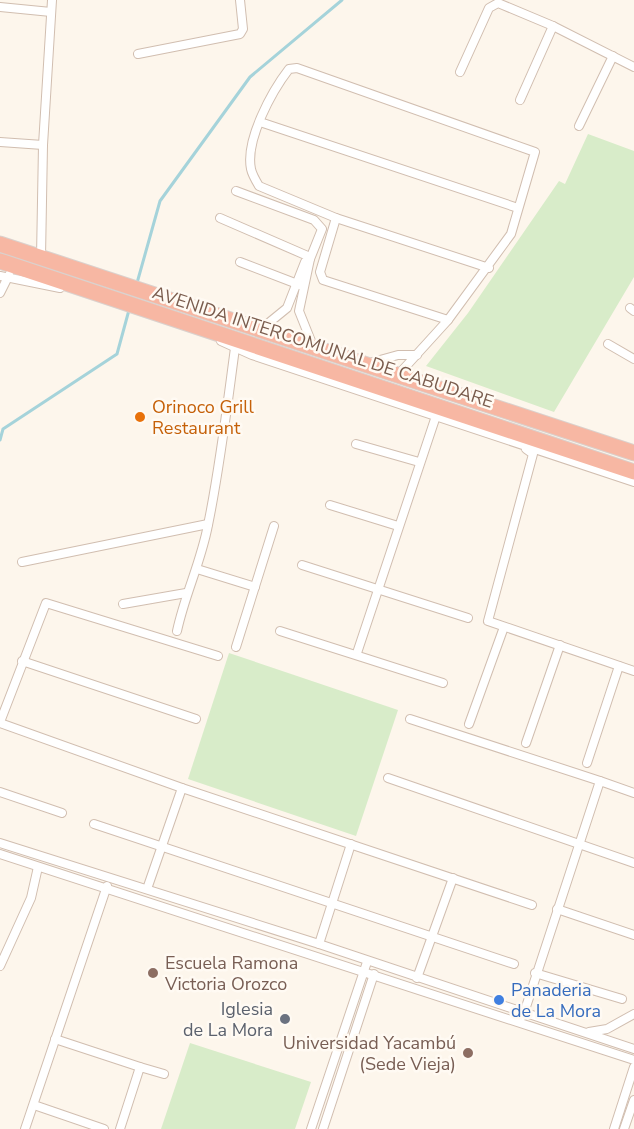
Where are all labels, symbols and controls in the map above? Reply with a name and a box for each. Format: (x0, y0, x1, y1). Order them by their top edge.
street label: AVENIDA INTERCOMUNAL DE CABUDARE (149, 280, 497, 414)
place label: Orinoco Grill Restaurant (152, 395, 254, 440)
marker: Orinoco Grill Restaurant (133, 410, 147, 424)
place label: Escuela Ramona Victoria Orozco (164, 951, 298, 996)
marker: Escuela Ramona Victoria Orozco (146, 966, 160, 980)
place label: Panaderia de La Mora (511, 978, 601, 1023)
marker: Panaderia de La Mora (492, 993, 506, 1007)
place label: Iglesia de La Mora (183, 997, 273, 1042)
marker: Iglesia de La Mora (278, 1012, 292, 1026)
place label: Universidad Yacambú (Sede Vieja) (283, 1031, 456, 1076)
marker: Universidad Yacambú (Sede Vieja) (461, 1046, 475, 1060)

